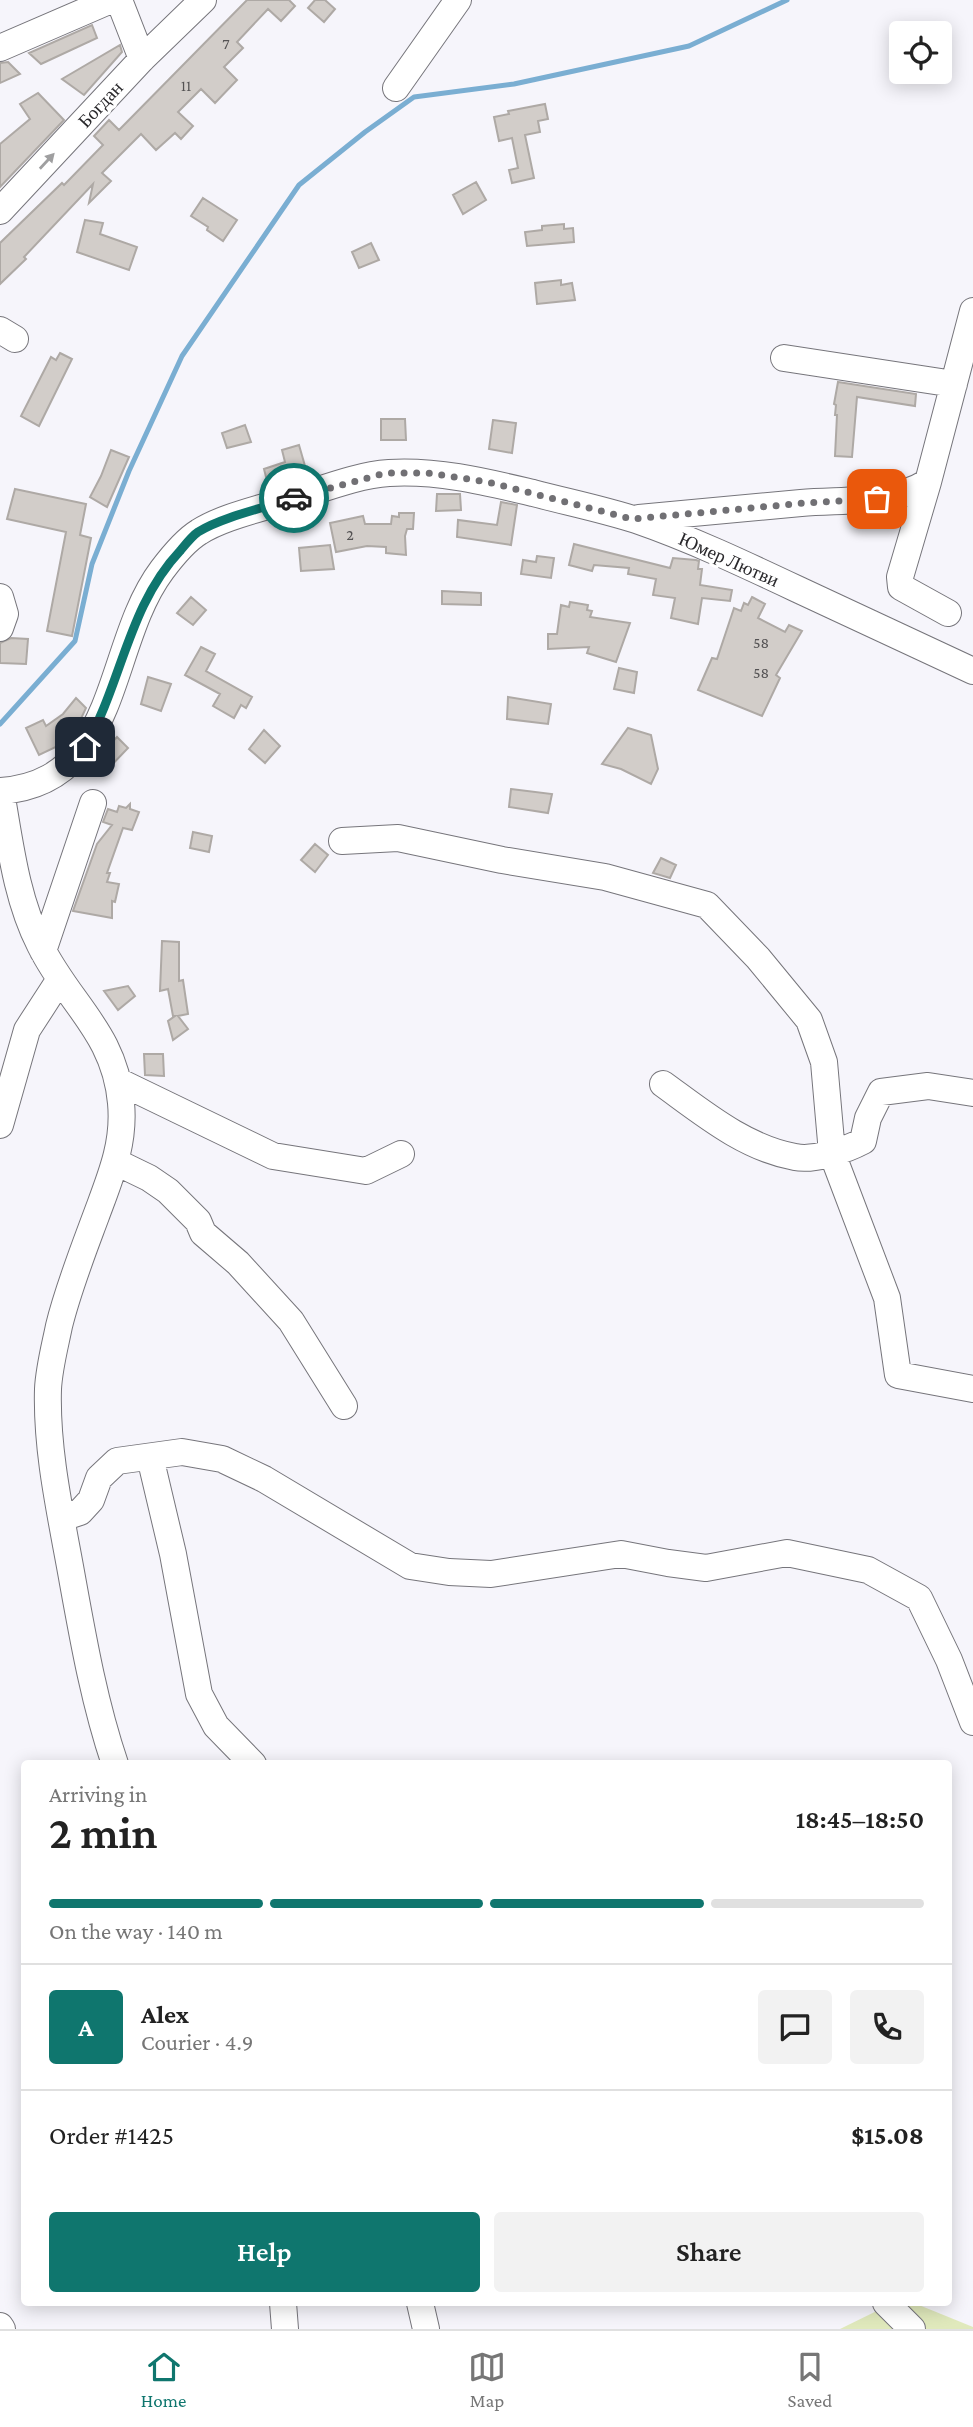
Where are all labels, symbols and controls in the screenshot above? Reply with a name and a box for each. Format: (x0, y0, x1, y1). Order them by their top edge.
map controls (889, 21, 952, 84)
button: locate (889, 21, 952, 84)
house number: 7 (222, 35, 230, 52)
street label: Богдан (74, 77, 127, 132)
house number: 11 (181, 77, 191, 94)
one-way arrow (38, 153, 54, 170)
courier (259, 463, 329, 533)
pin (847, 469, 907, 529)
icon: car (275, 479, 313, 517)
icon: bag (858, 480, 896, 518)
house number: 2 (346, 526, 354, 543)
street label: Юмер Лютви (676, 528, 782, 591)
house number: 58 (753, 634, 769, 651)
house number: 58 (753, 664, 769, 681)
pin (55, 717, 115, 777)
icon: home (66, 728, 104, 766)
text: Arriving in (49, 1781, 147, 1807)
text: 18:45–18:50 (796, 1805, 924, 1834)
text: 2 min (49, 1807, 157, 1858)
text: On the way · 140 m (49, 1918, 223, 1944)
button: chat (758, 1990, 832, 2064)
button: phone (850, 1990, 924, 2064)
text: Alex (141, 2000, 189, 2029)
text: A (78, 2013, 94, 2042)
text: Courier · 4.9 (141, 2029, 253, 2055)
text: Order #1425 (49, 2121, 174, 2150)
text: $15.08 (851, 2121, 924, 2150)
button: Help (49, 2212, 480, 2292)
button: Share (494, 2212, 924, 2292)
tab: Home (141, 2348, 186, 2411)
tab: Map (468, 2348, 506, 2411)
tab: Saved (788, 2348, 832, 2411)

